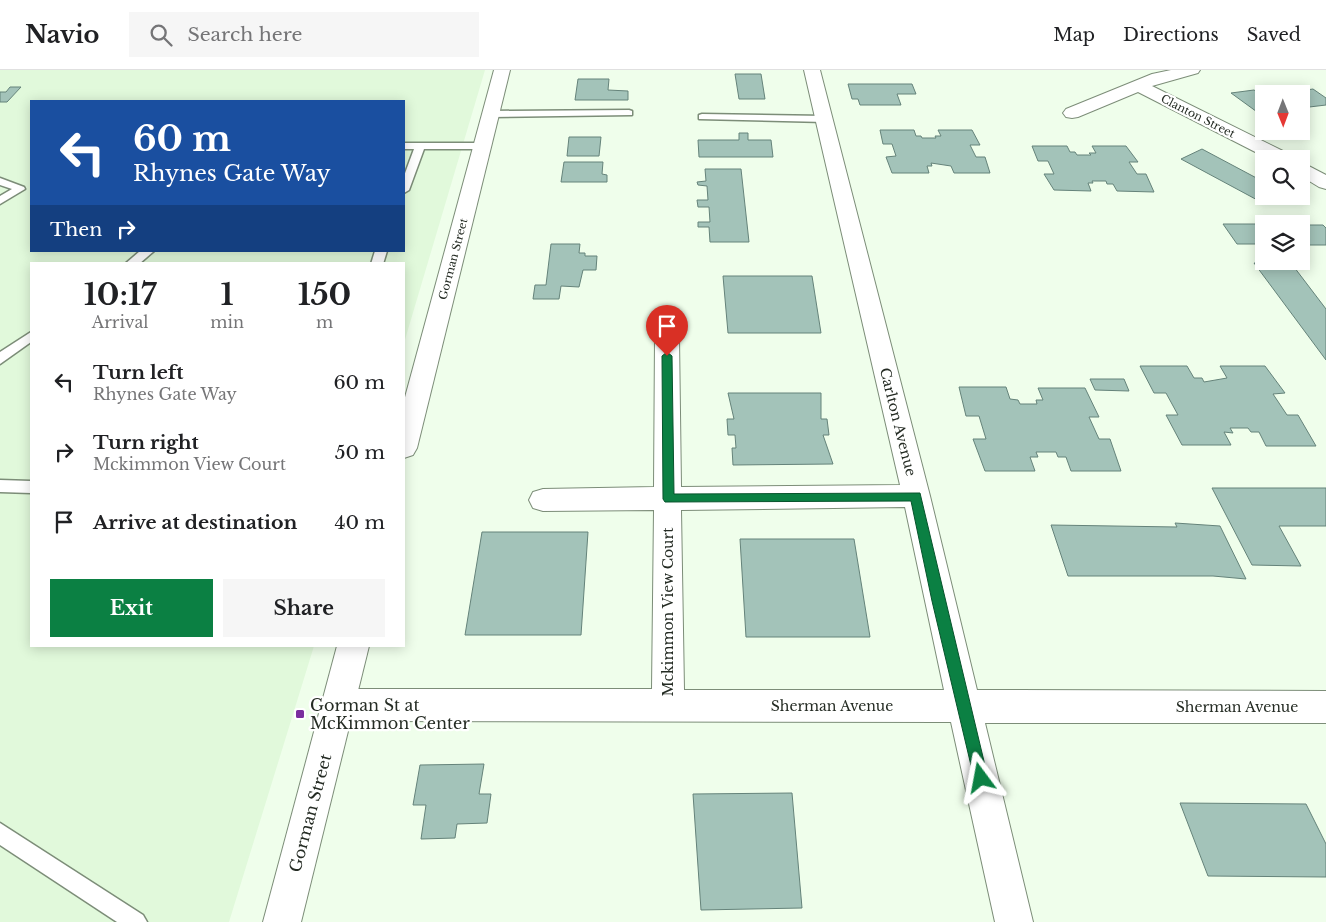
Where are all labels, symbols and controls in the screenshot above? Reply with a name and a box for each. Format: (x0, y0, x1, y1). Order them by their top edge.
search box (129, 12, 479, 57)
text: Navio (25, 20, 99, 49)
icon: search (147, 21, 175, 49)
text: Search here (187, 23, 302, 46)
text: Map (1053, 24, 1095, 46)
text: Directions (1123, 24, 1219, 46)
text: Saved (1247, 24, 1301, 46)
north arrow (1255, 85, 1310, 140)
map controls (1255, 85, 1310, 270)
street label: Clanton Street (1159, 91, 1238, 141)
text: 60 m (133, 117, 231, 160)
icon: left (50, 120, 115, 185)
button: search (1255, 150, 1310, 205)
text: Rhynes Gate Way (133, 160, 331, 187)
icon: right (112, 215, 140, 243)
button: layers (1255, 215, 1310, 270)
street label: Gorman Street (435, 216, 471, 301)
text: Then (50, 218, 102, 241)
text: 10:17 (84, 276, 157, 313)
text: 1 (221, 276, 234, 313)
text: 150 (298, 276, 351, 313)
pin (646, 305, 688, 356)
text: Arrival (92, 312, 148, 332)
text: min (210, 312, 244, 332)
text: m (316, 312, 333, 332)
icon: arrive (653, 312, 681, 340)
text: Turn left (93, 361, 184, 384)
street label: Carlton Avenue (876, 366, 920, 478)
icon: left (50, 368, 78, 396)
text: 60 m (333, 371, 385, 394)
text: Rhynes Gate Way (93, 384, 237, 404)
text: Turn right (93, 431, 199, 454)
icon: right (50, 438, 78, 466)
text: 50 m (335, 441, 385, 464)
text: Mckimmon View Court (93, 454, 286, 474)
icon: arrive (50, 508, 78, 536)
text: Arrive at destination (93, 511, 297, 534)
text: 40 m (334, 511, 385, 534)
street label: Mckimmon View Court (659, 527, 677, 696)
button: Exit (50, 579, 213, 637)
button: Share (223, 579, 385, 637)
place label: Gorman St at McKimmon Center (310, 695, 470, 733)
street label: Sherman Avenue (771, 697, 893, 715)
street label: Sherman Avenue (1176, 698, 1298, 716)
marker: Gorman St at McKimmon Center (294, 708, 306, 720)
position arrow (954, 751, 1006, 803)
street label: Gorman Street (285, 752, 335, 874)

